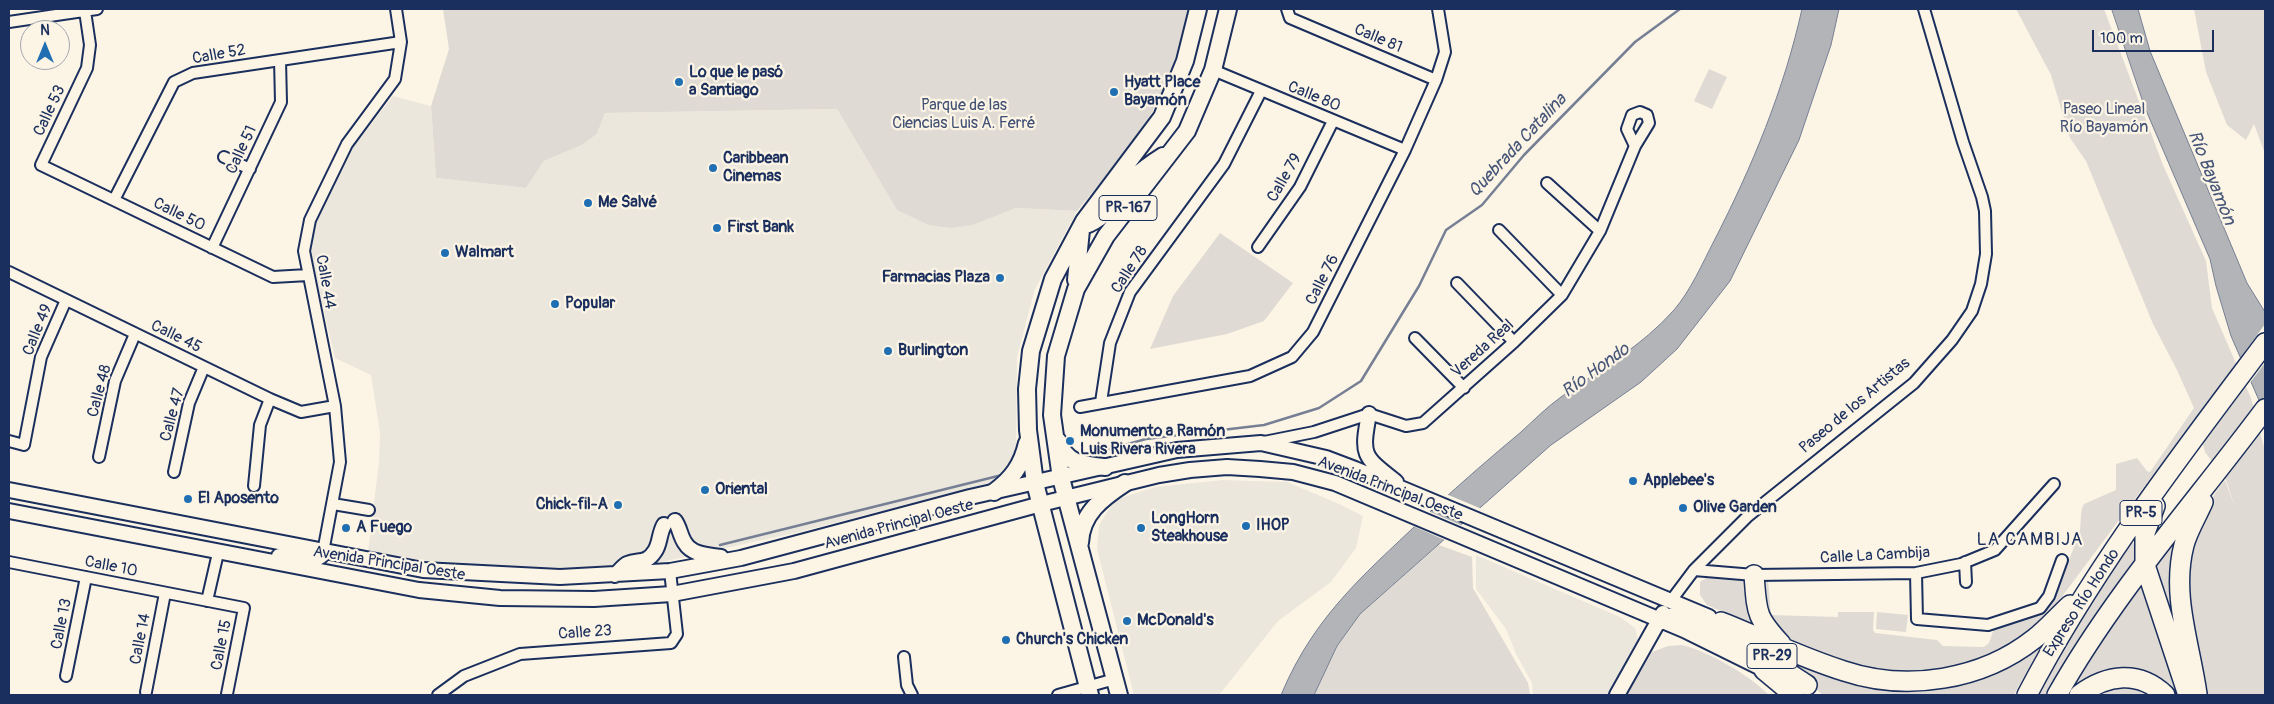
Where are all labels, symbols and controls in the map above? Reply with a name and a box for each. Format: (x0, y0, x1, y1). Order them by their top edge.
north arrow (20, 20, 70, 70)
street label: Calle 81 (1351, 20, 1405, 58)
scale bar (2094, 20, 2216, 52)
text: N (40, 22, 50, 39)
text: 100 m (2100, 29, 2143, 48)
street label: Calle 52 (191, 41, 247, 69)
place label: Lo que le pasó a Santiago (689, 63, 783, 101)
place label: Hyatt Place Bayamón (1124, 73, 1200, 111)
marker: Lo que le pasó a Santiago (673, 76, 685, 88)
street label: Calle 80 (1285, 78, 1343, 116)
street label: Calle 53 (30, 83, 70, 139)
marker: Hyatt Place Bayamón (1108, 86, 1120, 98)
water label: Quebrada Catalina (1464, 90, 1572, 202)
park label: Parque de las Ciencias Luis A. Ferré (892, 96, 1036, 134)
park label: Paseo Lineal Río Bayamón (2060, 100, 2148, 138)
street label: Calle 51 (222, 123, 262, 177)
water label: Río Bayamón (2182, 128, 2240, 228)
place label: Caribbean Cinemas (723, 149, 788, 187)
street label: Calle 79 (1263, 150, 1307, 206)
marker: Caribbean Cinemas (707, 162, 719, 174)
place label: Me Salvé (598, 193, 657, 213)
street label: Calle 50 (150, 194, 208, 236)
road number: PR-167 (1099, 196, 1157, 220)
marker: Me Salvé (582, 197, 594, 209)
place label: First Bank (727, 218, 794, 238)
marker: First Bank (711, 222, 723, 234)
place label: Walmart (455, 243, 514, 263)
street label: Calle 78 (1108, 243, 1152, 297)
marker: Walmart (439, 247, 451, 259)
street label: Calle 76 (1302, 252, 1344, 308)
street label: Calle 44 (311, 253, 339, 311)
place label: Farmacias Plaza (882, 268, 990, 288)
marker: Farmacias Plaza (994, 272, 1006, 284)
place label: Popular (565, 294, 615, 314)
marker: Popular (549, 298, 561, 310)
street label: Calle 49 (19, 301, 57, 359)
street label: Calle 45 (147, 316, 205, 358)
street label: Vereda Real (1448, 316, 1518, 382)
water label: Río Hondo (1558, 339, 1634, 403)
place label: Burlington (898, 341, 968, 361)
marker: Burlington (882, 345, 894, 357)
street label: Paseo de los Artistas (1796, 354, 1914, 458)
street label: Calle 48 (84, 363, 116, 419)
street label: Calle 47 (157, 386, 189, 444)
place label: Monumento a Ramón Luis Rivera Rivera (1080, 422, 1225, 460)
marker: Monumento a Ramón Luis Rivera Rivera (1064, 435, 1076, 447)
street label: Avenida Principal Oeste (1315, 453, 1465, 525)
place label: Applebee's (1643, 471, 1714, 491)
marker: Applebee's (1627, 475, 1639, 487)
place label: Oriental (715, 480, 768, 500)
marker: Oriental (699, 484, 711, 496)
place label: El Aposento (198, 489, 279, 509)
marker: El Aposento (182, 493, 194, 505)
place label: Chick-fil-A (536, 495, 608, 515)
street label: Avenida Principal Oeste (822, 496, 976, 554)
place label: Olive Garden (1693, 498, 1777, 518)
marker: Chick-fil-A (612, 499, 624, 511)
road number: PR-5 (2120, 500, 2162, 526)
marker: Olive Garden (1677, 502, 1689, 514)
place label: LongHorn Steakhouse (1151, 509, 1228, 547)
place label: IHOP (1256, 516, 1290, 536)
place label: A Fuego (356, 518, 412, 538)
marker: IHOP (1240, 520, 1252, 532)
marker: A Fuego (340, 522, 352, 534)
marker: LongHorn Steakhouse (1135, 522, 1147, 534)
district label: LA CAMBIJA (1975, 529, 2085, 551)
street label: Avenida Principal Oeste (312, 543, 466, 585)
street label: Calle La Cambija (1820, 544, 1930, 568)
street label: Expreso Río Hondo (2040, 545, 2124, 661)
street label: Calle 10 (83, 552, 139, 582)
street label: Calle 13 (48, 597, 76, 651)
place label: McDonald's (1137, 611, 1214, 631)
street label: Calle 14 (127, 612, 155, 666)
marker: McDonald's (1121, 615, 1133, 627)
street label: Calle 15 (208, 618, 236, 672)
street label: Calle 23 (558, 622, 612, 644)
place label: Church's Chicken (1016, 630, 1128, 650)
marker: Church's Chicken (1000, 634, 1012, 646)
road number: PR-29 (1747, 644, 1797, 668)

